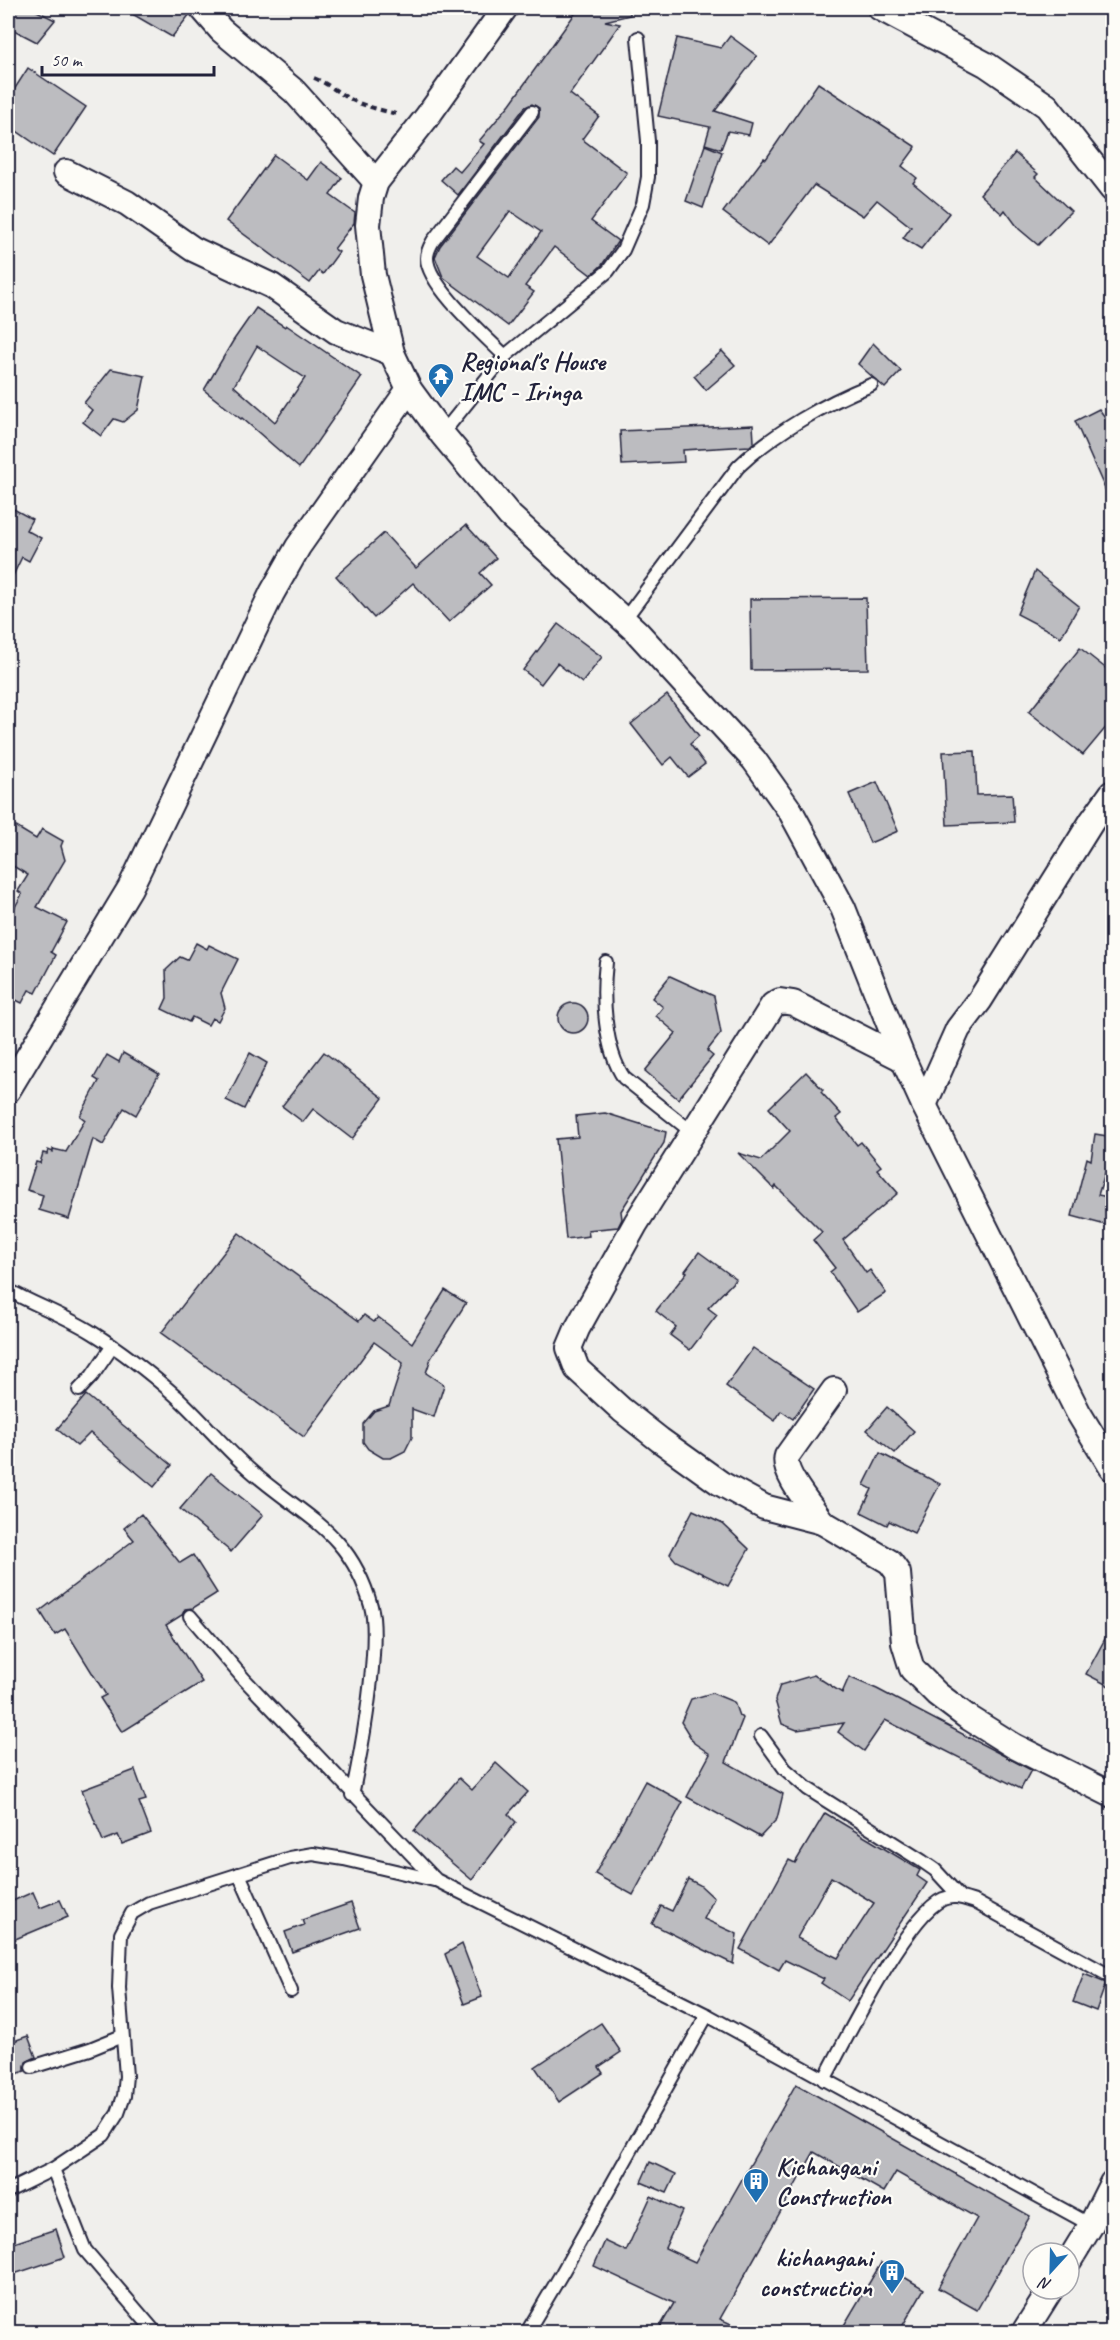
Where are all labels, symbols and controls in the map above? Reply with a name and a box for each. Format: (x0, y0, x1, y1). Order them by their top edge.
scale bar (42, 39, 214, 77)
text: 50 m (51, 49, 84, 71)
place label: Regional's House IMC - Iringa (460, 345, 607, 408)
temple icon: Regional's House IMC - Iringa (426, 361, 456, 399)
place label: Kichangani Construction (776, 2150, 892, 2213)
building icon: Kichangani Construction (741, 2166, 771, 2204)
place label: kichangani construction (760, 2241, 876, 2304)
north arrow (1021, 2241, 1081, 2301)
building icon: kichangani construction (877, 2257, 907, 2295)
text: N (1035, 2272, 1054, 2295)

